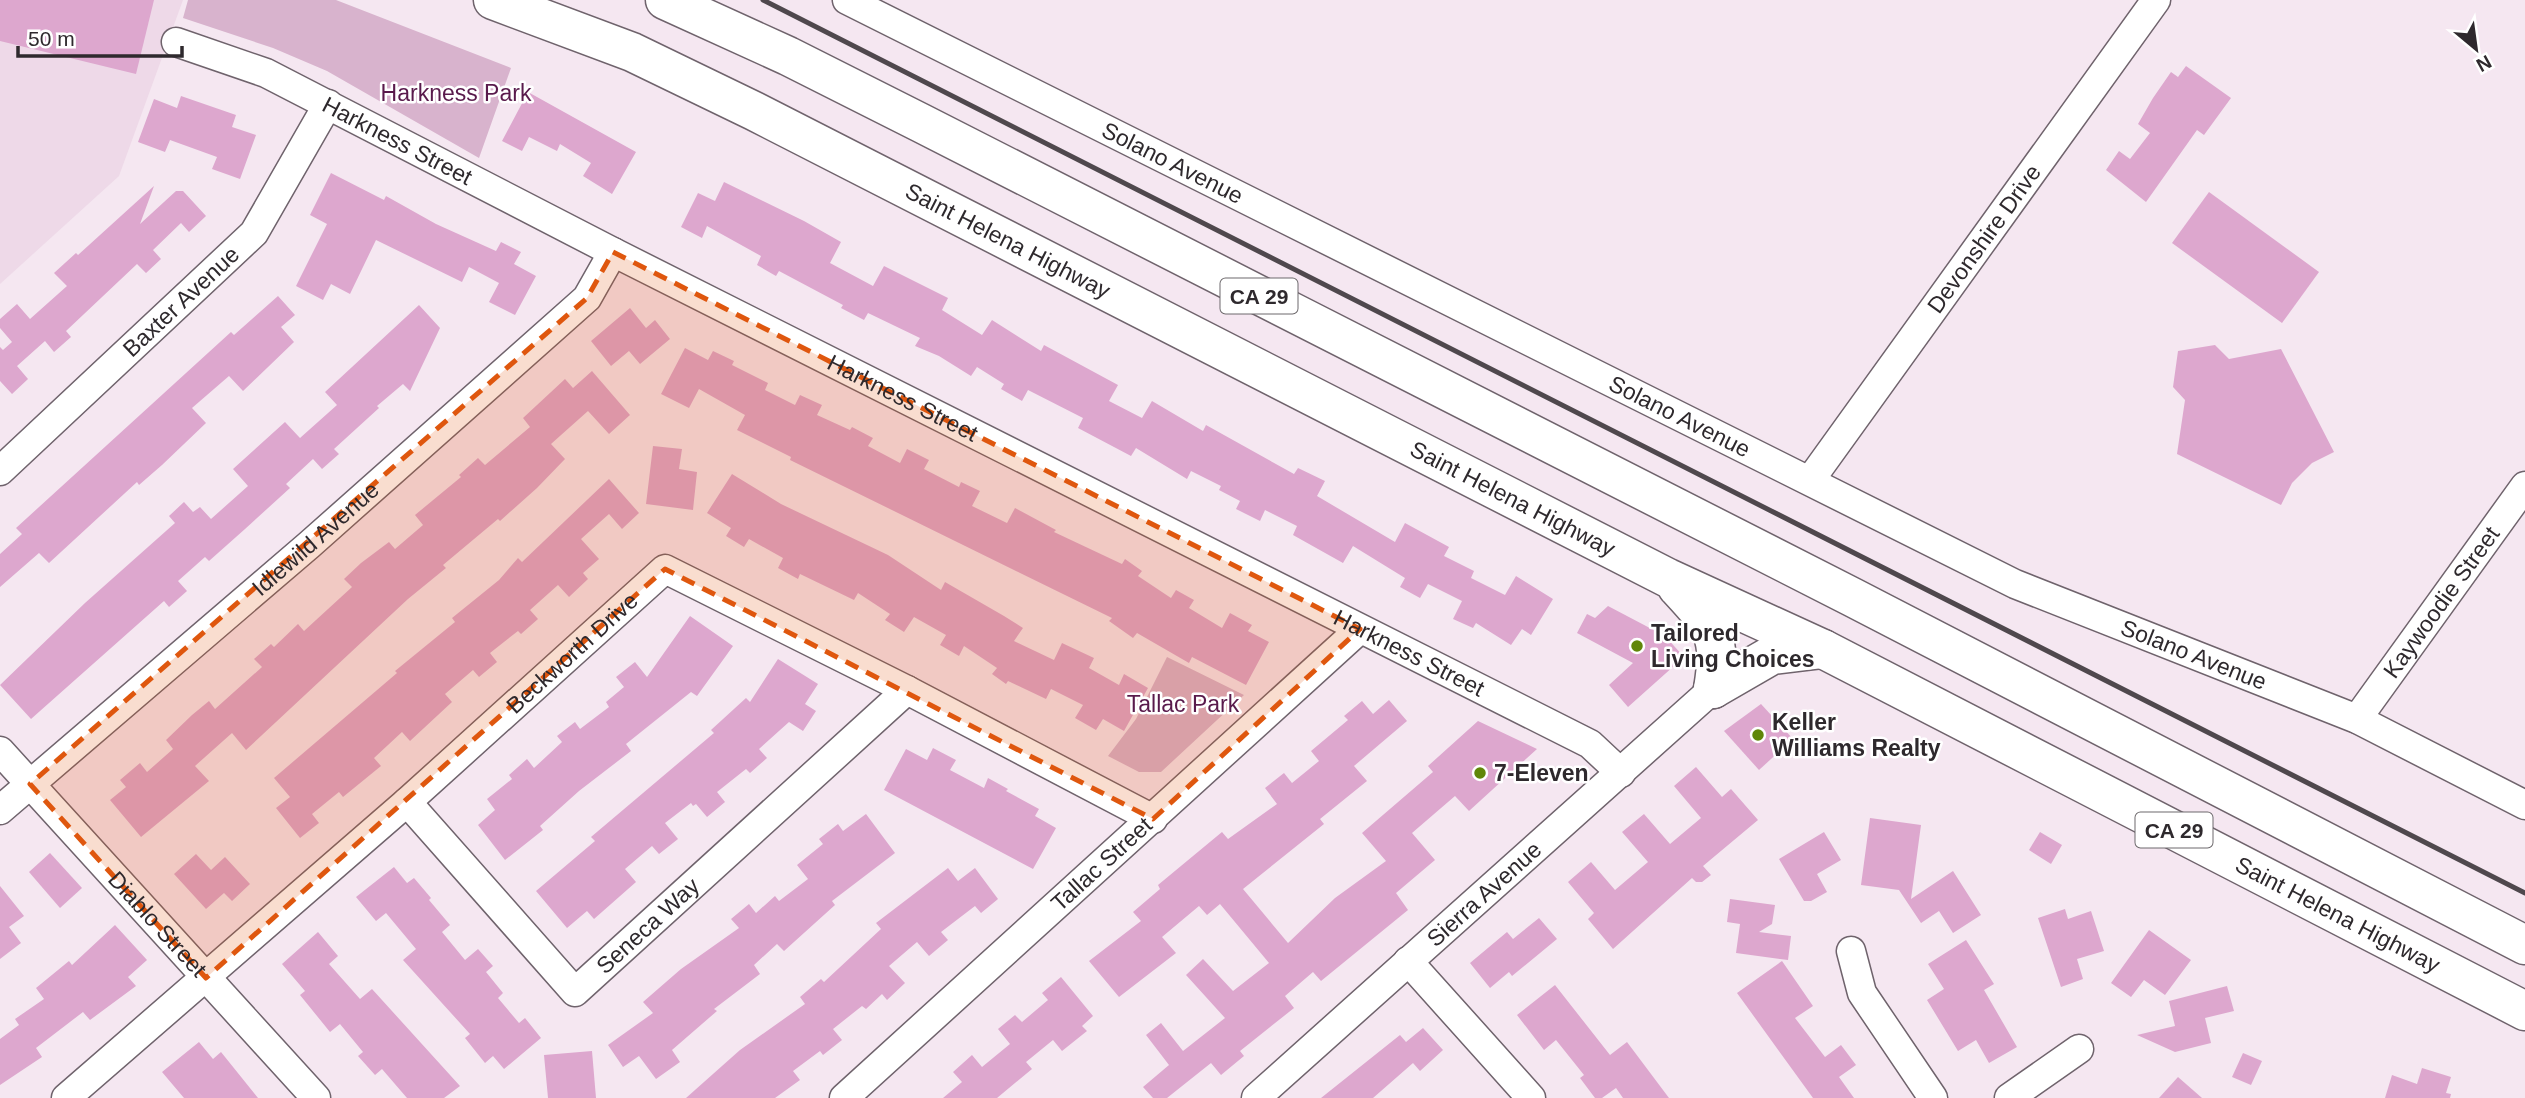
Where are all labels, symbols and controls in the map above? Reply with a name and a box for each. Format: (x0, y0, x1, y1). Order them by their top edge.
scale bar (18, 14, 182, 58)
north arrow (2441, 14, 2511, 84)
text: 50 m (28, 27, 75, 50)
text: N (2473, 51, 2495, 76)
park label: Harkness Park (381, 80, 532, 106)
street label: Harkness Street (318, 91, 477, 190)
street label: Solano Avenue (1098, 117, 1247, 209)
street label: Devonshire Drive (1922, 160, 2046, 318)
street label: Saint Helena Highway (901, 178, 1115, 304)
street label: Baxter Avenue (118, 241, 244, 362)
road number: CA 29 (1220, 278, 1298, 314)
street label: Harkness Street (823, 349, 983, 447)
street label: Solano Avenue (1605, 370, 1755, 463)
street label: Saint Helena Highway (1406, 436, 1620, 562)
street label: Idlewild Avenue (247, 476, 384, 601)
street label: Kaywoodie Street (2378, 521, 2505, 683)
street label: Beckworth Drive (501, 587, 643, 719)
street label: Harkness Street (1330, 604, 1489, 702)
street label: Solano Avenue (2117, 614, 2270, 695)
place label: Tailored Living Choices (1651, 620, 1815, 672)
marker: Tailored Living Choices (1629, 638, 1645, 654)
park label: Tallac Park (1127, 691, 1240, 717)
place label: Keller Williams Realty (1772, 709, 1941, 761)
marker: Keller Williams Realty (1750, 727, 1766, 743)
place label: 7-Eleven (1494, 760, 1589, 786)
marker: 7-Eleven (1472, 765, 1488, 781)
street label: Tallac Street (1046, 811, 1158, 916)
road number: CA 29 (2136, 812, 2212, 848)
street label: Sierra Avenue (1422, 836, 1546, 952)
street label: Saint Helena Highway (2231, 851, 2445, 978)
street label: Diablo Street (103, 866, 212, 982)
street label: Seneca Way (591, 872, 705, 979)

